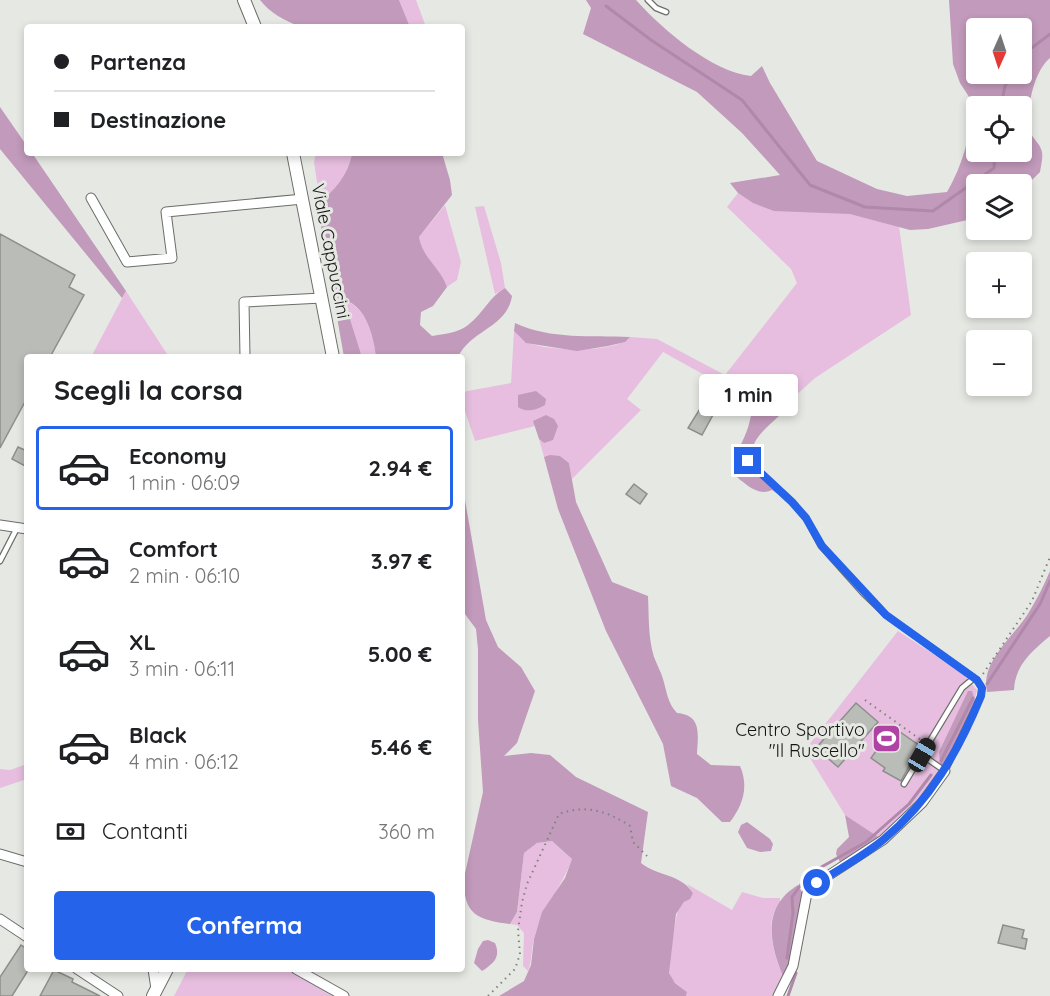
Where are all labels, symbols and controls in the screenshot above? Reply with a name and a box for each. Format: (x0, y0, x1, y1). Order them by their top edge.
north arrow (966, 18, 1032, 84)
map controls (966, 18, 1032, 396)
text: Partenza (90, 48, 186, 76)
button: locate (966, 96, 1032, 162)
text: Destinazione (90, 106, 226, 134)
button: layers (966, 174, 1032, 240)
street label: Viale Cappuccini (307, 181, 355, 321)
button: + (966, 252, 1032, 318)
button: − (966, 330, 1032, 396)
text: Scegli la corsa (54, 373, 243, 407)
callout: 1 min (698, 374, 798, 416)
text: 1 min (724, 382, 773, 407)
icon: car (57, 441, 111, 495)
text: Economy (129, 442, 227, 470)
route end (734, 447, 761, 474)
text: 2.94 € (369, 454, 432, 482)
text: 1 min · 06:09 (129, 470, 240, 495)
icon: car (57, 534, 111, 588)
text: Comfort (129, 535, 218, 563)
text: 3.97 € (371, 547, 432, 575)
text: 2 min · 06:10 (129, 563, 240, 588)
icon: car (57, 627, 111, 681)
text: XL (129, 628, 156, 656)
text: 5.00 € (368, 640, 432, 668)
text: 3 min · 06:11 (129, 656, 235, 681)
place label: Centro Sportivo "Il Ruscello" (735, 718, 865, 762)
icon: car (57, 720, 111, 774)
text: Black (129, 721, 187, 749)
sports icon: Centro Sportivo "Il Ruscello" (870, 723, 902, 755)
text: 5.46 € (370, 733, 432, 761)
car (905, 735, 939, 775)
text: 4 min · 06:12 (129, 749, 239, 774)
icon: cash (54, 815, 87, 848)
text: Contanti (102, 817, 188, 845)
text: 360 m (378, 819, 435, 844)
route start (803, 869, 830, 896)
button: Conferma (54, 891, 435, 960)

